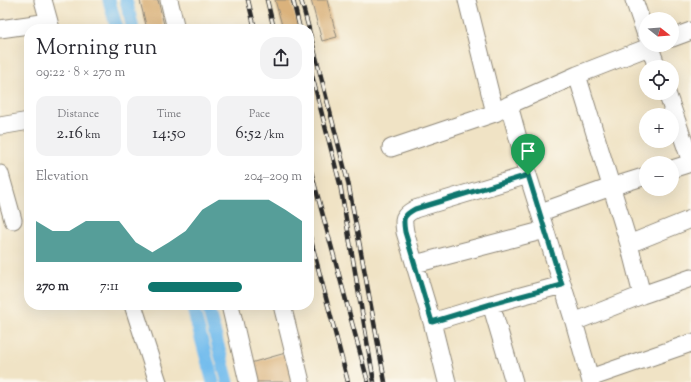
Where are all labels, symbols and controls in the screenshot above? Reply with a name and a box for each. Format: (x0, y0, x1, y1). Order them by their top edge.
north arrow (639, 12, 679, 52)
map controls (639, 12, 679, 196)
text: Morning run (36, 33, 158, 65)
button: share (260, 37, 302, 79)
button: locate (639, 60, 679, 100)
text: 09:22 · 8 × 270 m (36, 64, 125, 82)
text: Distance (58, 106, 99, 122)
text: Time (157, 106, 181, 122)
text: Pace (249, 106, 270, 122)
button: + (639, 108, 679, 148)
text: 2.16 (56, 122, 83, 146)
text: 14:50 (152, 122, 186, 146)
text: 6:52 (235, 122, 262, 146)
text: km (83, 127, 100, 143)
text: /km (262, 127, 284, 143)
pin (511, 134, 545, 175)
icon: arrive (517, 140, 539, 162)
button: − (639, 156, 679, 196)
text: Elevation (36, 168, 89, 186)
text: 204–209 m (244, 168, 302, 186)
text: 270 m (36, 278, 69, 296)
text: 7:11 (100, 278, 119, 296)

